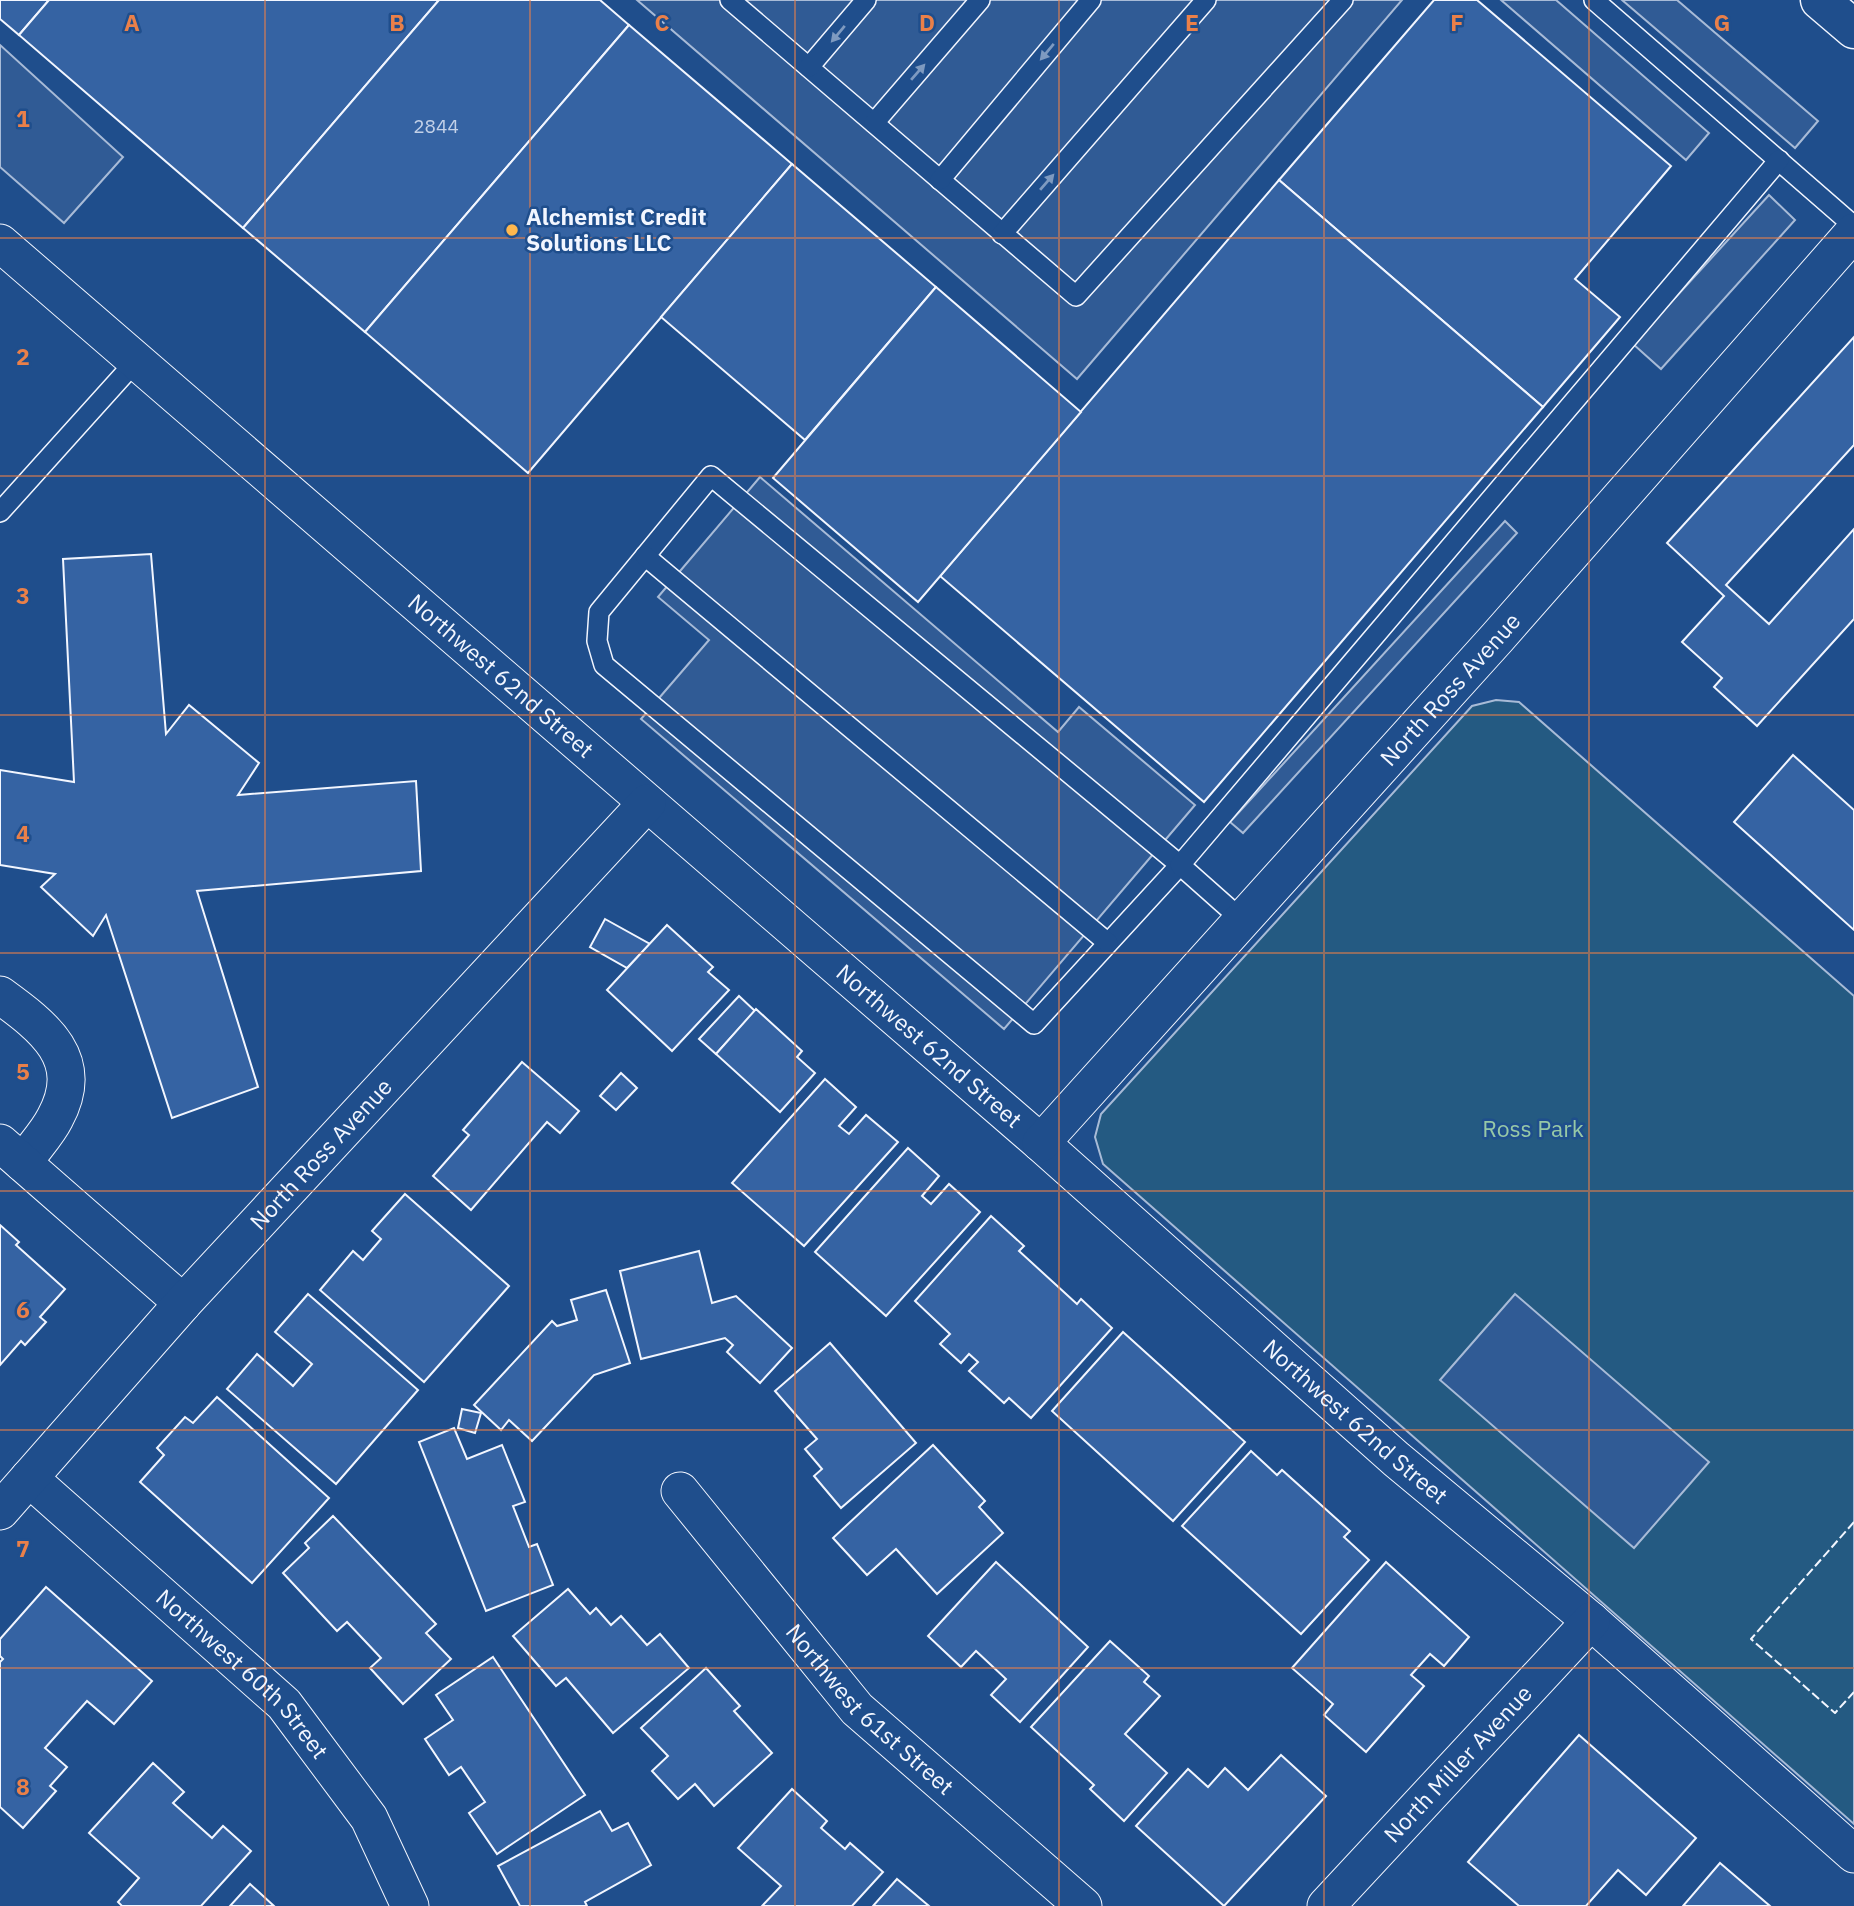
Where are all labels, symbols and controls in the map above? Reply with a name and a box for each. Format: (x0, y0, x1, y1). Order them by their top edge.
text: A (124, 7, 140, 37)
text: B (389, 7, 405, 37)
text: C (655, 7, 670, 37)
text: D (919, 7, 935, 37)
text: E (1185, 7, 1199, 37)
text: F (1450, 7, 1464, 37)
text: G (1714, 7, 1730, 37)
one-way arrow (831, 25, 846, 42)
one-way arrow (1040, 43, 1055, 61)
one-way arrow (910, 63, 925, 80)
text: 1 (16, 103, 30, 133)
house number: 2844 (413, 114, 459, 138)
one-way arrow (1039, 173, 1055, 191)
place label: Alchemist Credit Solutions LLC (526, 201, 707, 257)
marker: Alchemist Credit Solutions LLC (504, 222, 520, 238)
text: 2 (16, 341, 30, 371)
text: 3 (16, 580, 30, 610)
street label: Northwest 62nd Street (402, 587, 601, 764)
street label: North Ross Avenue (1373, 606, 1526, 772)
text: 4 (16, 818, 30, 848)
street label: Northwest 62nd Street (830, 957, 1029, 1134)
text: 5 (16, 1056, 30, 1086)
street label: North Ross Avenue (243, 1071, 398, 1236)
park label: Ross Park (1482, 1113, 1584, 1143)
text: 6 (16, 1294, 30, 1324)
street label: Northwest 62nd Street (1257, 1332, 1454, 1510)
text: 7 (16, 1533, 30, 1563)
street label: Northwest 60th Street (150, 1582, 335, 1764)
street label: Northwest 61st Street (780, 1617, 961, 1801)
street label: North Miller Avenue (1377, 1678, 1538, 1848)
text: 8 (16, 1771, 30, 1801)

